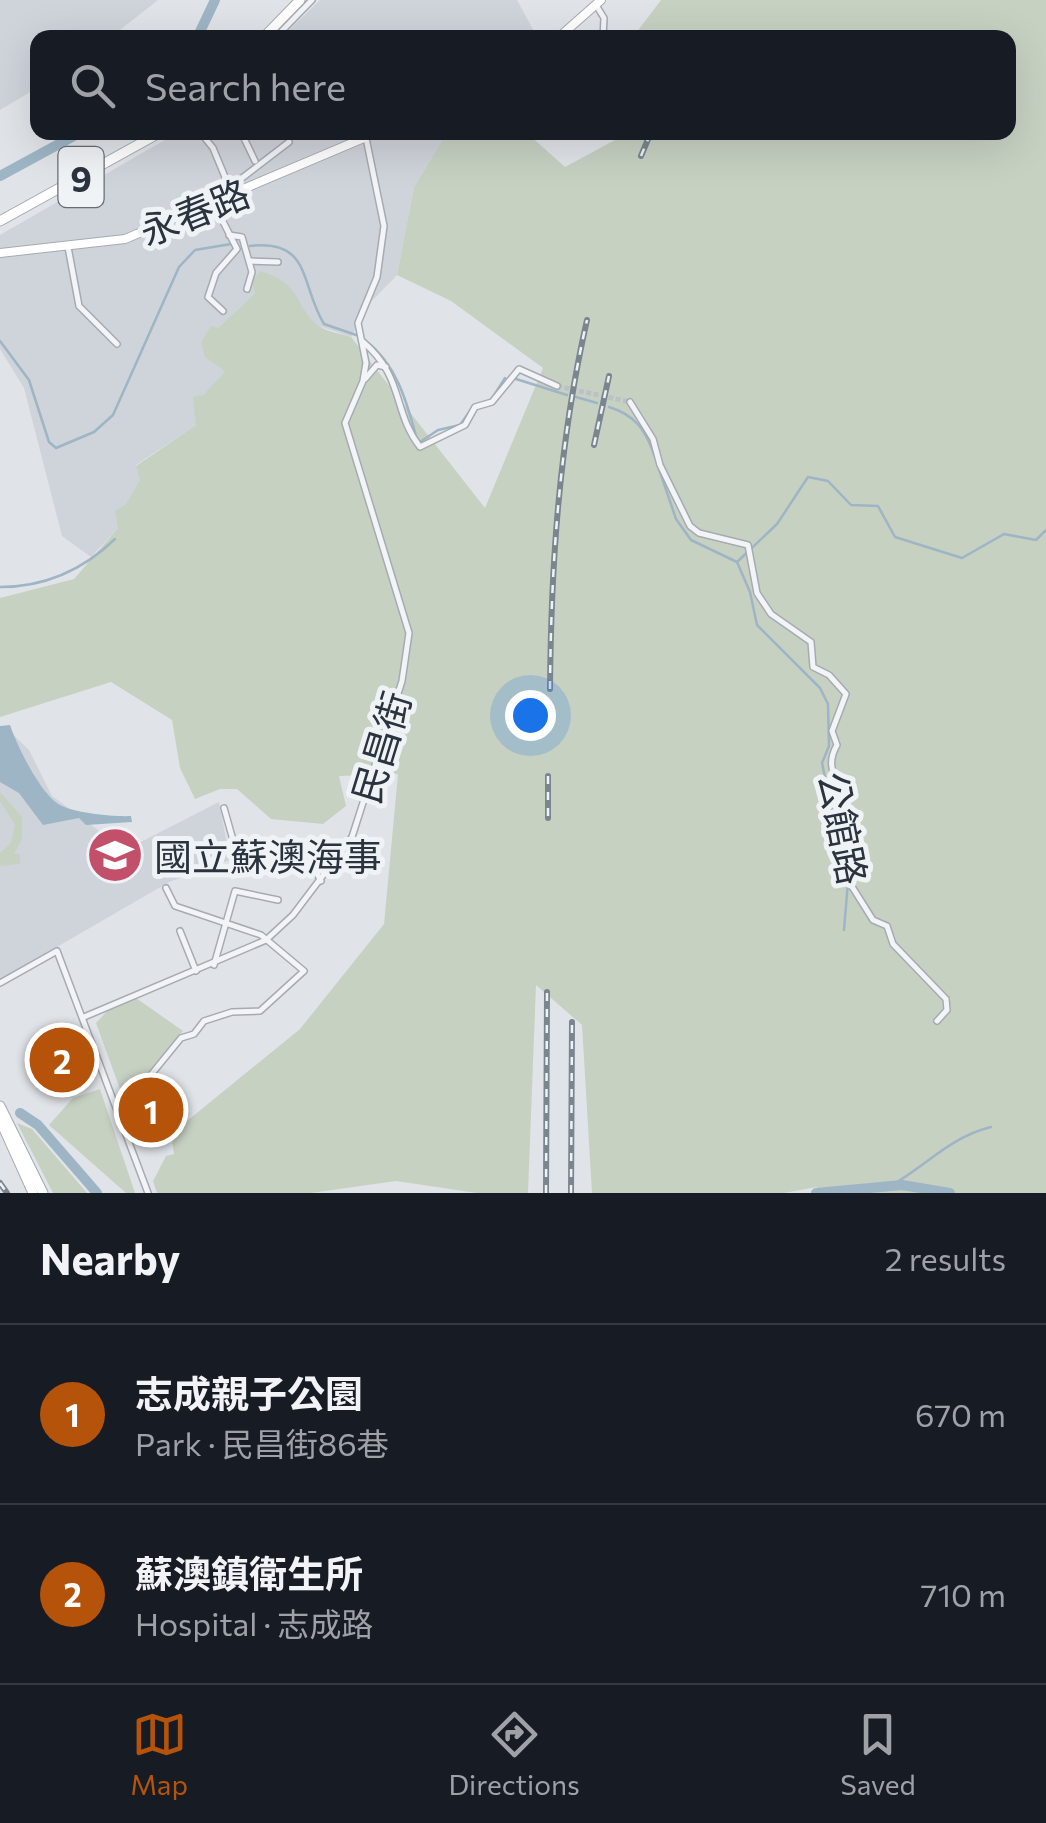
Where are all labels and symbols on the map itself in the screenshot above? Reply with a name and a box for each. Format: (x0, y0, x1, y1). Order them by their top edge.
road number: 9 (58, 147, 104, 207)
street label: 永春路 (132, 168, 256, 254)
street label: 民昌街 (341, 686, 419, 808)
your location (505, 690, 556, 741)
street label: 公館路 (810, 768, 878, 888)
school or university icon: 國立蘇澳海事 (85, 825, 145, 885)
place label: 國立蘇澳海事 (154, 832, 382, 879)
pin: 2 (30, 1022, 94, 1098)
pin: 1 (118, 1072, 184, 1148)

